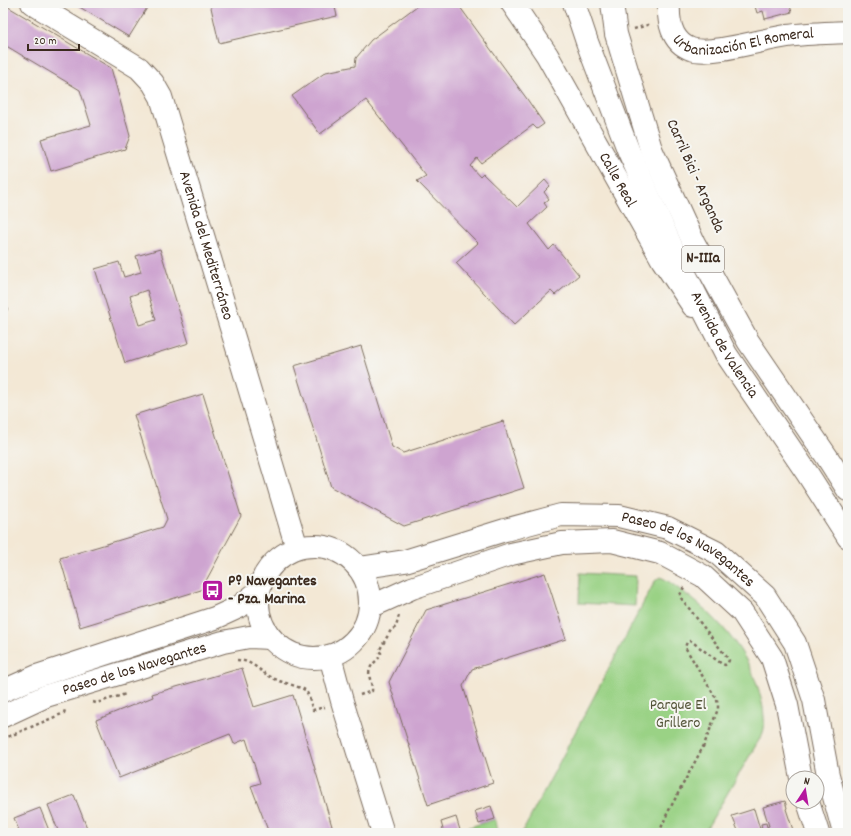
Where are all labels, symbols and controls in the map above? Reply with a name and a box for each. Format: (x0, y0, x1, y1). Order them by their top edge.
street label: Urbanización El Romeral (666, 22, 815, 62)
scale bar (28, 26, 79, 52)
text: 20 m (34, 33, 57, 50)
street label: Carril Bici - Arganda (660, 116, 731, 237)
street label: Calle Real (593, 148, 642, 212)
street label: Avenida del Mediterráneo (173, 168, 240, 323)
road number: N-IIIa (682, 246, 724, 272)
street label: Avenida de Valencia (684, 287, 765, 403)
street label: Paseo de los Navegantes (619, 506, 760, 593)
place label: Pº Navegantes - Pza. Marina (228, 570, 317, 611)
bus stop icon: Pº Navegantes - Pza. Marina (199, 577, 225, 603)
street label: Paseo de los Navegantes (60, 636, 210, 702)
park label: Parque El Grillero (650, 694, 706, 735)
north arrow (785, 770, 825, 810)
text: N (802, 774, 812, 791)

